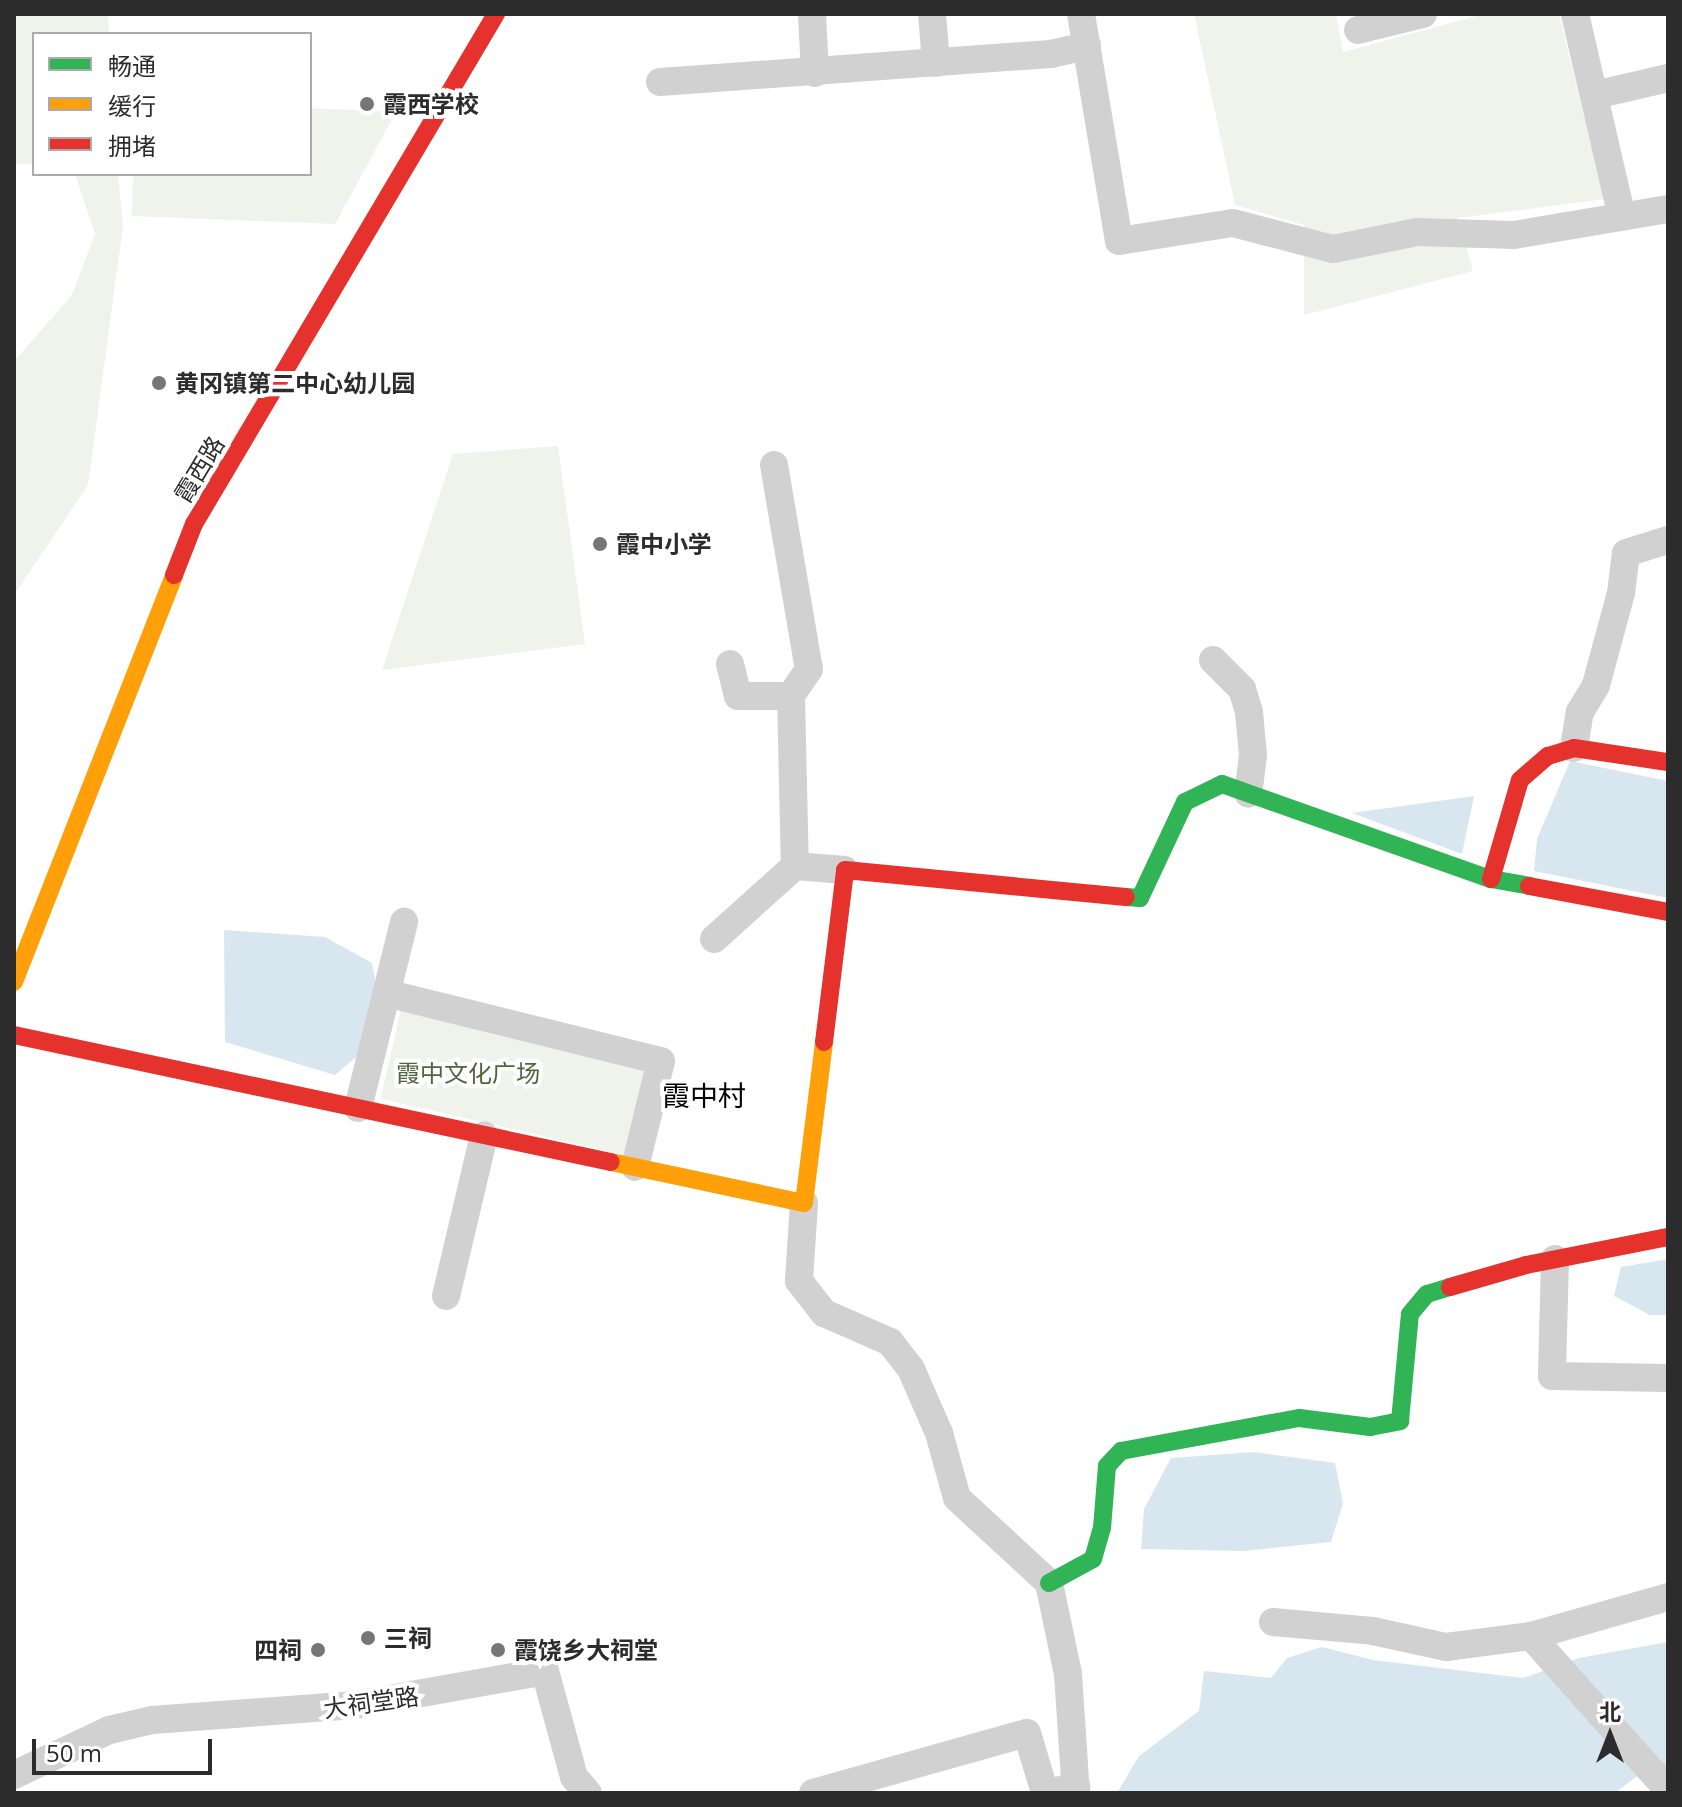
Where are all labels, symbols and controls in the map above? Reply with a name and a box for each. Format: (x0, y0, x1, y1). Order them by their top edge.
legend (32, 32, 312, 176)
text: 畅通 (108, 49, 156, 82)
text: 缓行 (108, 89, 156, 122)
place label: 霞西学校 (383, 90, 479, 118)
marker: 霞西学校 (358, 95, 376, 113)
text: 拥堵 (108, 129, 156, 162)
place label: 黄冈镇第二中心幼儿园 (175, 369, 415, 397)
marker: 黄冈镇第二中心幼儿园 (150, 374, 168, 392)
street label: 霞西路 (168, 431, 230, 507)
place label: 霞中小学 (616, 530, 712, 558)
marker: 霞中小学 (591, 535, 609, 553)
park label: 霞中文化广场 (396, 1059, 540, 1087)
district label: 霞中村 (662, 1078, 746, 1112)
place label: 三祠 (384, 1624, 432, 1652)
marker: 三祠 (359, 1629, 377, 1647)
place label: 四祠 (254, 1636, 302, 1664)
place label: 霞饶乡大祠堂 (514, 1636, 658, 1664)
marker: 四祠 (309, 1641, 327, 1659)
marker: 霞饶乡大祠堂 (489, 1641, 507, 1659)
street label: 大祠堂路 (321, 1681, 421, 1723)
north arrow (1570, 1695, 1650, 1775)
text: 北 (1599, 1696, 1621, 1726)
scale bar (36, 1723, 216, 1773)
text: 50 m (46, 1736, 102, 1769)

